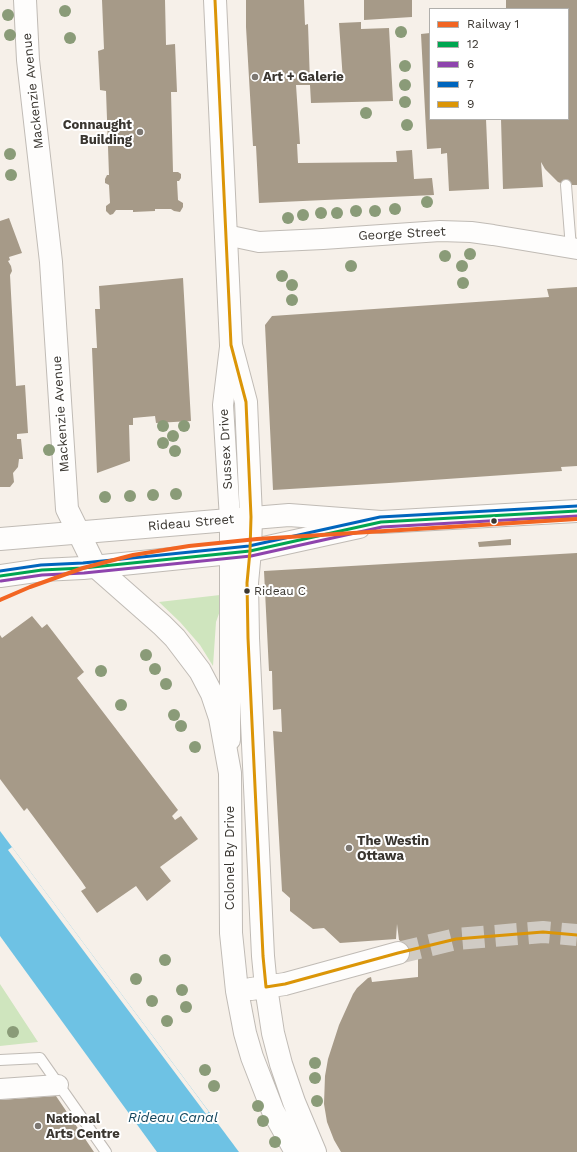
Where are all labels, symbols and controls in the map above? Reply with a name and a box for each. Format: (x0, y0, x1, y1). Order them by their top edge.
legend (429, 8, 569, 120)
text: Railway 1 (467, 17, 519, 31)
street label: Mackenzie Avenue (19, 32, 47, 150)
text: 12 (467, 37, 479, 51)
text: 6 (467, 57, 474, 71)
place label: Art + Galerie (263, 69, 344, 85)
marker: Art + Galerie (250, 72, 260, 82)
text: 7 (467, 77, 474, 91)
text: 9 (467, 97, 474, 111)
place label: Connaught Building (63, 117, 132, 148)
marker: Connaught Building (135, 127, 145, 137)
street label: George Street (358, 224, 446, 244)
street label: Mackenzie Avenue (49, 355, 73, 473)
street label: Sussex Drive (216, 408, 236, 490)
street label: Rideau Street (147, 511, 235, 535)
unlabelled marker (489, 516, 499, 526)
place label: Rideau C (254, 584, 306, 598)
marker: Rideau C (242, 586, 252, 596)
street label: Colonel By Drive (222, 806, 238, 910)
place label: The Westin Ottawa (357, 833, 429, 864)
marker: The Westin Ottawa (344, 843, 354, 853)
water label: Rideau Canal (128, 1110, 218, 1126)
place label: National Arts Centre (46, 1111, 120, 1142)
marker: National Arts Centre (33, 1121, 43, 1131)

